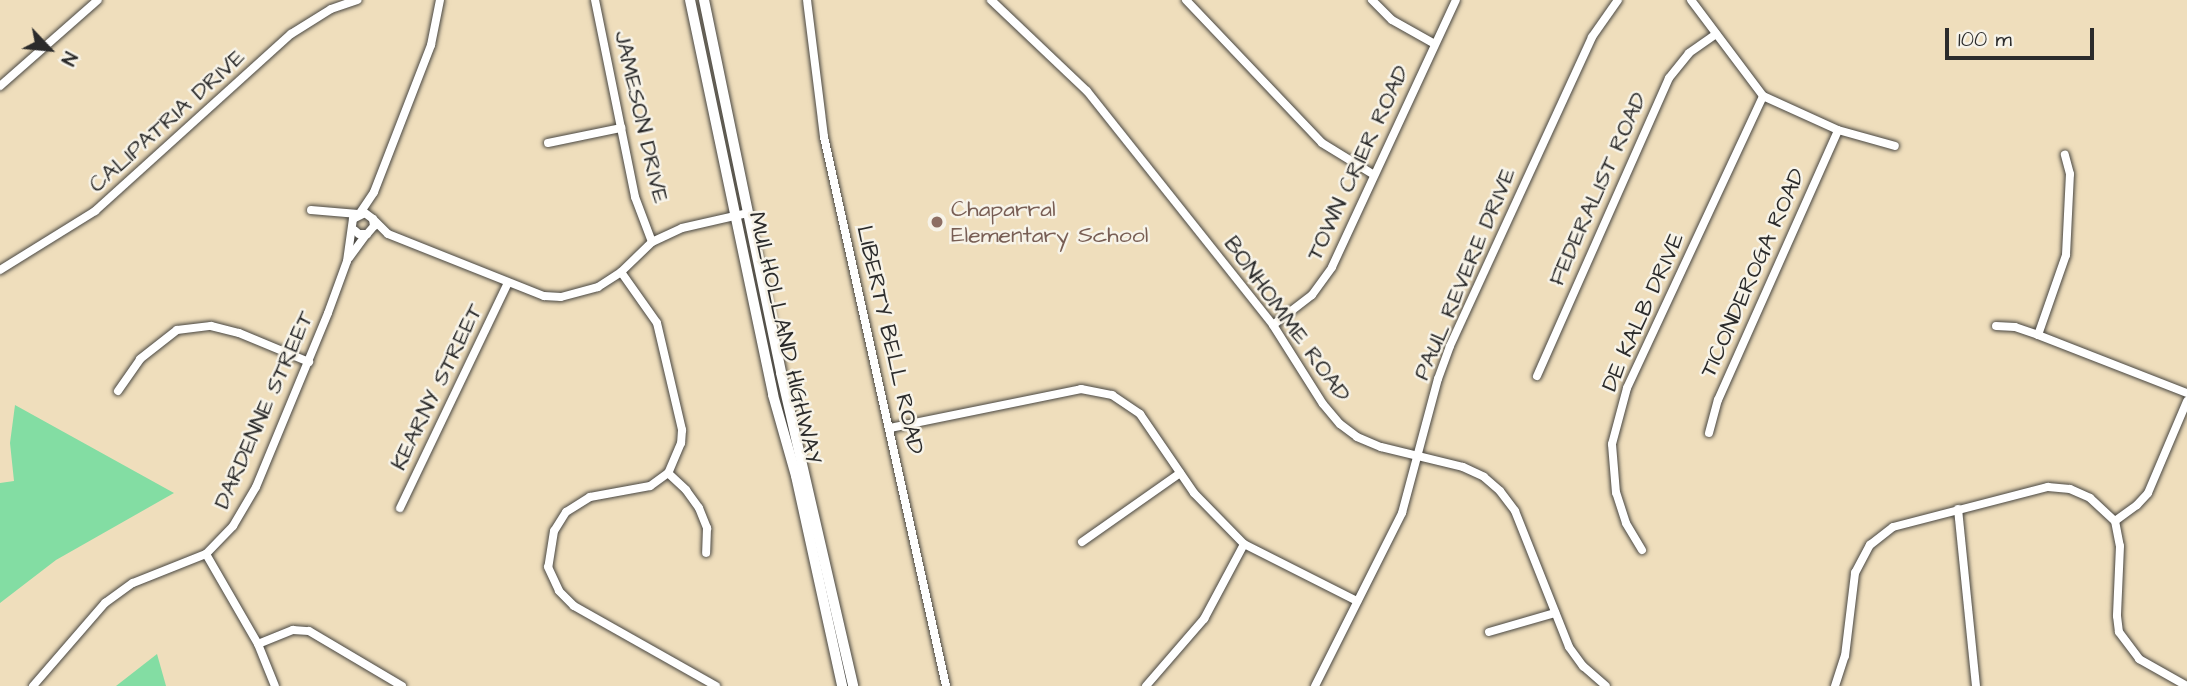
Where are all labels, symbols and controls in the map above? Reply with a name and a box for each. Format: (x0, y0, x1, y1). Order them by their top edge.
north arrow (14, 14, 84, 84)
scale bar (1949, 14, 2098, 58)
text: 100 m (1958, 25, 2012, 54)
street label: JAMESON DRIVE (608, 28, 674, 206)
street label: CALIPATRIA DRIVE (83, 44, 251, 198)
text: N (54, 47, 83, 70)
street label: TOWN CRIER ROAD (1301, 61, 1415, 265)
street label: FEDERALIST ROAD (1543, 88, 1653, 290)
street label: PAUL REVERE DRIVE (1408, 164, 1522, 384)
street label: TICONDEROGA ROAD (1695, 164, 1811, 382)
place label: Chaparral Elementary School (951, 195, 1148, 249)
street label: MULHOLLAND HIGHWAY (743, 209, 827, 467)
marker: Chaparral Elementary School (929, 214, 945, 230)
street label: LIBERTY BELL ROAD (850, 223, 930, 457)
street label: DE KALB DRIVE (1596, 228, 1690, 396)
street label: BONHOMME ROAD (1218, 231, 1356, 407)
street label: KEARNY STREET (385, 299, 489, 475)
street label: DARDENNE STREET (208, 307, 320, 513)

